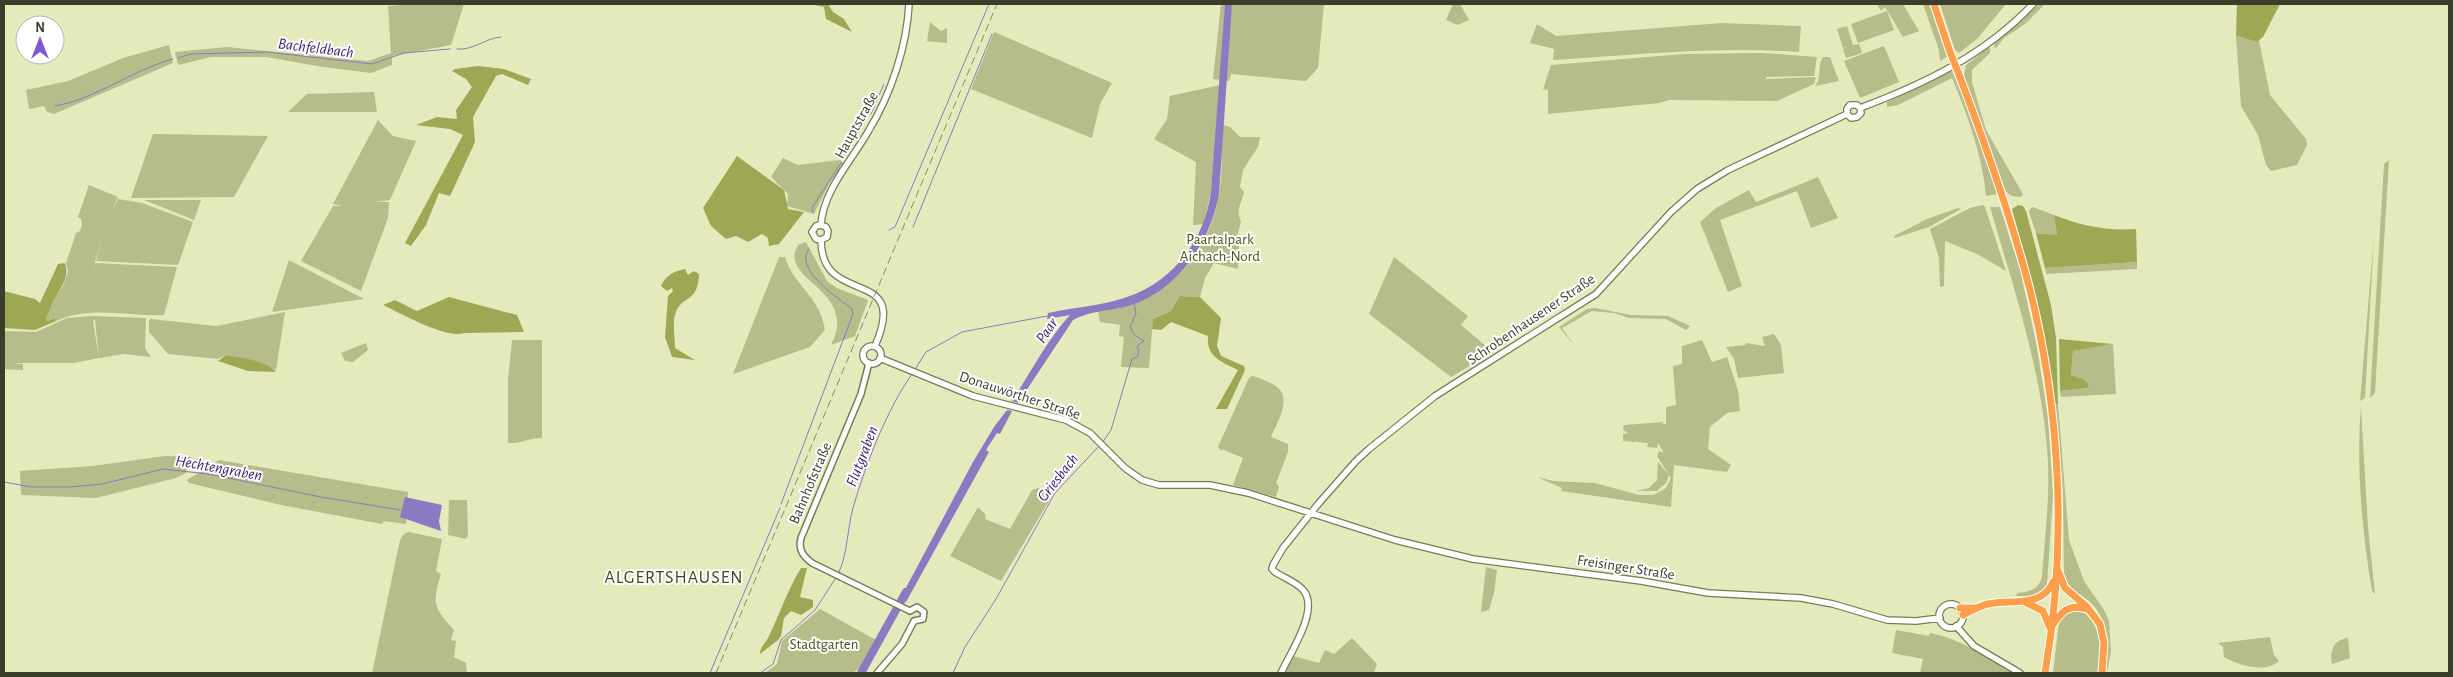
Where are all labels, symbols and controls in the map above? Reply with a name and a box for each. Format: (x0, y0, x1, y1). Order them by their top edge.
north arrow (15, 15, 65, 65)
text: N (35, 21, 45, 35)
water label: Bachfeldbach (277, 35, 355, 61)
street label: Hauptstraße (832, 89, 881, 161)
park label: Paartalpark Aichach-Nord (1180, 232, 1260, 264)
street label: Schrobenhausener Straße (1465, 271, 1598, 368)
water label: Paar (1033, 314, 1061, 346)
street label: Donauwörther Straße (957, 369, 1082, 422)
water label: Flutgraben (843, 424, 881, 489)
street label: Bahnhofstraße (787, 440, 834, 526)
water label: Griesbach (1034, 451, 1081, 504)
water label: Hechtengraben (174, 453, 263, 483)
street label: Freisinger Straße (1576, 552, 1676, 583)
district label: ALGERTSHAUSEN (604, 569, 744, 587)
park label: Stadtgarten (789, 637, 859, 652)

